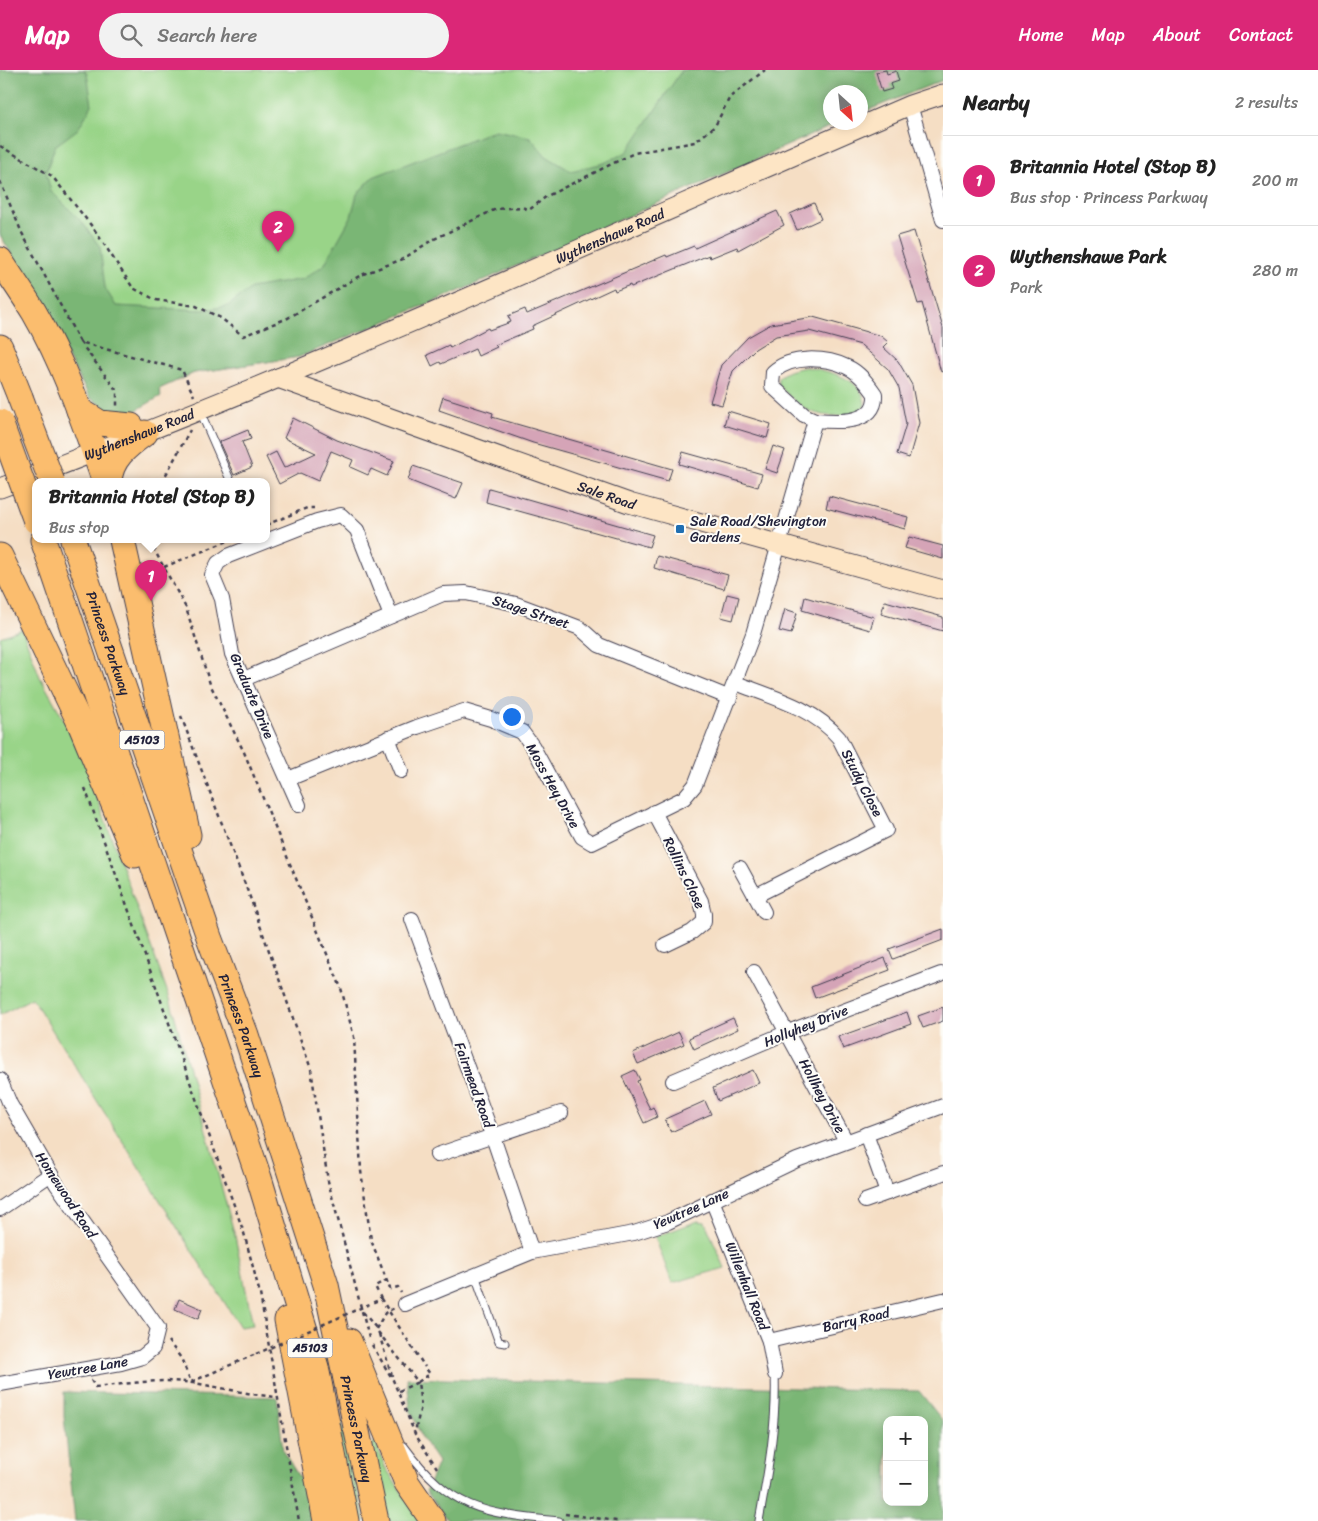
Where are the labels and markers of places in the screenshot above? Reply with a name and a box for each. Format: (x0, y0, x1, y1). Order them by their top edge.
pin: 2 (262, 211, 294, 252)
place label: Sale Road/Shevington Gardens (690, 509, 827, 550)
marker: Sale Road/Shevington Gardens (674, 523, 686, 535)
pin: 1 (135, 560, 167, 601)

